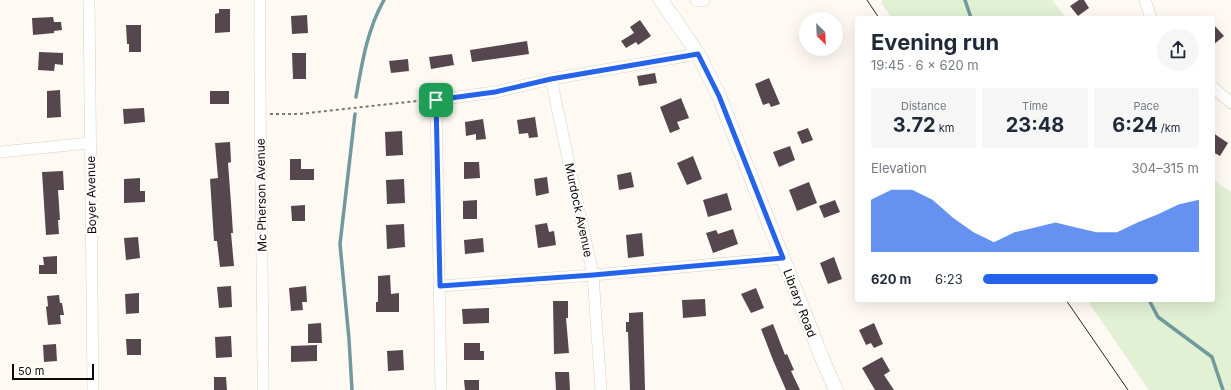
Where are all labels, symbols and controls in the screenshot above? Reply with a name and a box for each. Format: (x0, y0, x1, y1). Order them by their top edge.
north arrow (799, 12, 843, 56)
map controls (799, 12, 843, 56)
text: Evening run (871, 29, 999, 55)
button: share (1157, 29, 1199, 71)
text: 19:45 · 6 × 620 m (871, 57, 979, 73)
pin (419, 83, 453, 117)
icon: arrive (425, 89, 447, 111)
text: Distance (901, 99, 946, 113)
text: Time (1022, 99, 1048, 113)
text: Pace (1133, 99, 1159, 113)
text: 3.72 (893, 113, 936, 137)
text: 23:48 (1006, 113, 1064, 137)
text: 6:24 (1112, 113, 1158, 137)
text: km (936, 121, 955, 135)
text: /km (1158, 121, 1180, 135)
street label: Mc Pherson Avenue (253, 138, 269, 252)
street label: Boyer Avenue (83, 156, 99, 234)
text: Elevation (871, 160, 927, 176)
text: 304–315 m (1132, 160, 1199, 176)
street label: Murdock Avenue (562, 162, 596, 258)
street label: Library Road (780, 267, 820, 339)
text: 620 m (871, 271, 911, 287)
text: 6:23 (935, 271, 963, 287)
scale bar (12, 362, 94, 381)
text: 50 m (18, 364, 44, 378)

